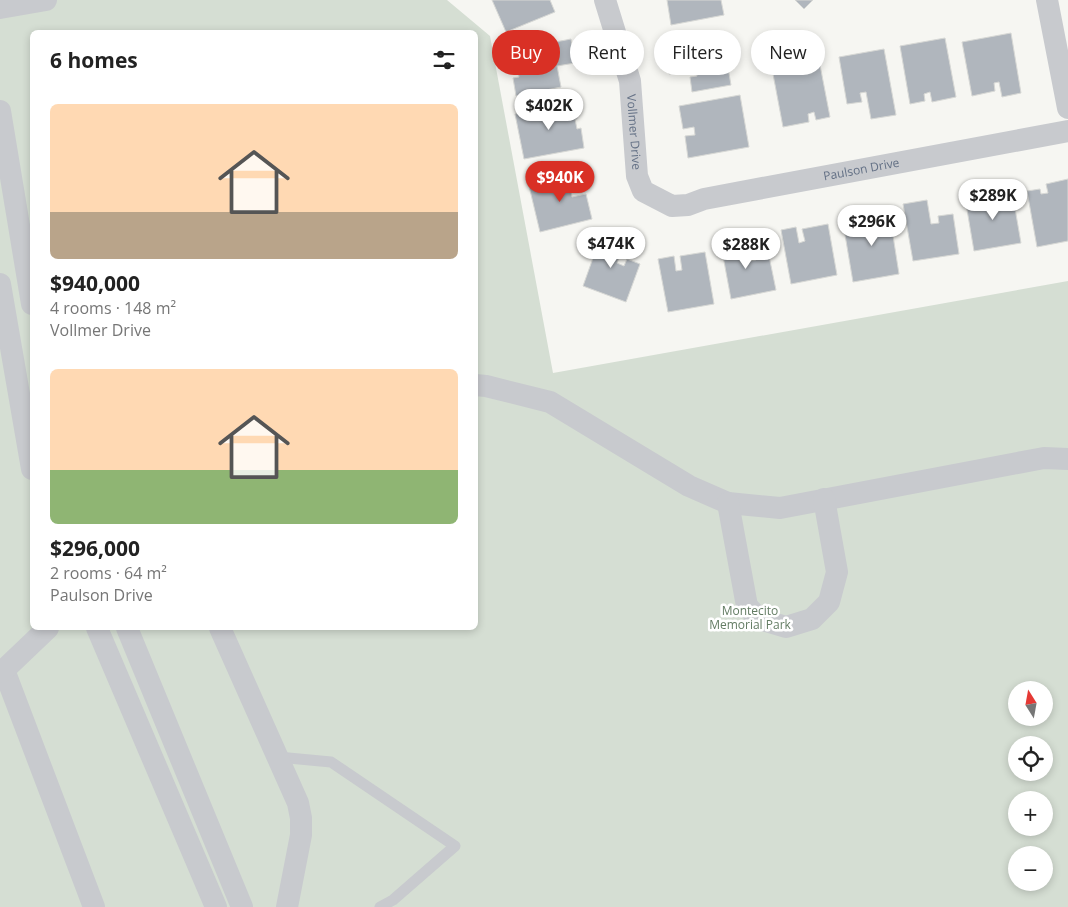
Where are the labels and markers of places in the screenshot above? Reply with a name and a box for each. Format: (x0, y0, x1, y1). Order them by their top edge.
pin: $402K (514, 88, 584, 131)
pin: $940K (525, 160, 595, 203)
pin: $289K (958, 178, 1028, 221)
pin: $296K (837, 204, 907, 247)
pin: $474K (576, 226, 646, 269)
pin: $288K (711, 228, 781, 270)

